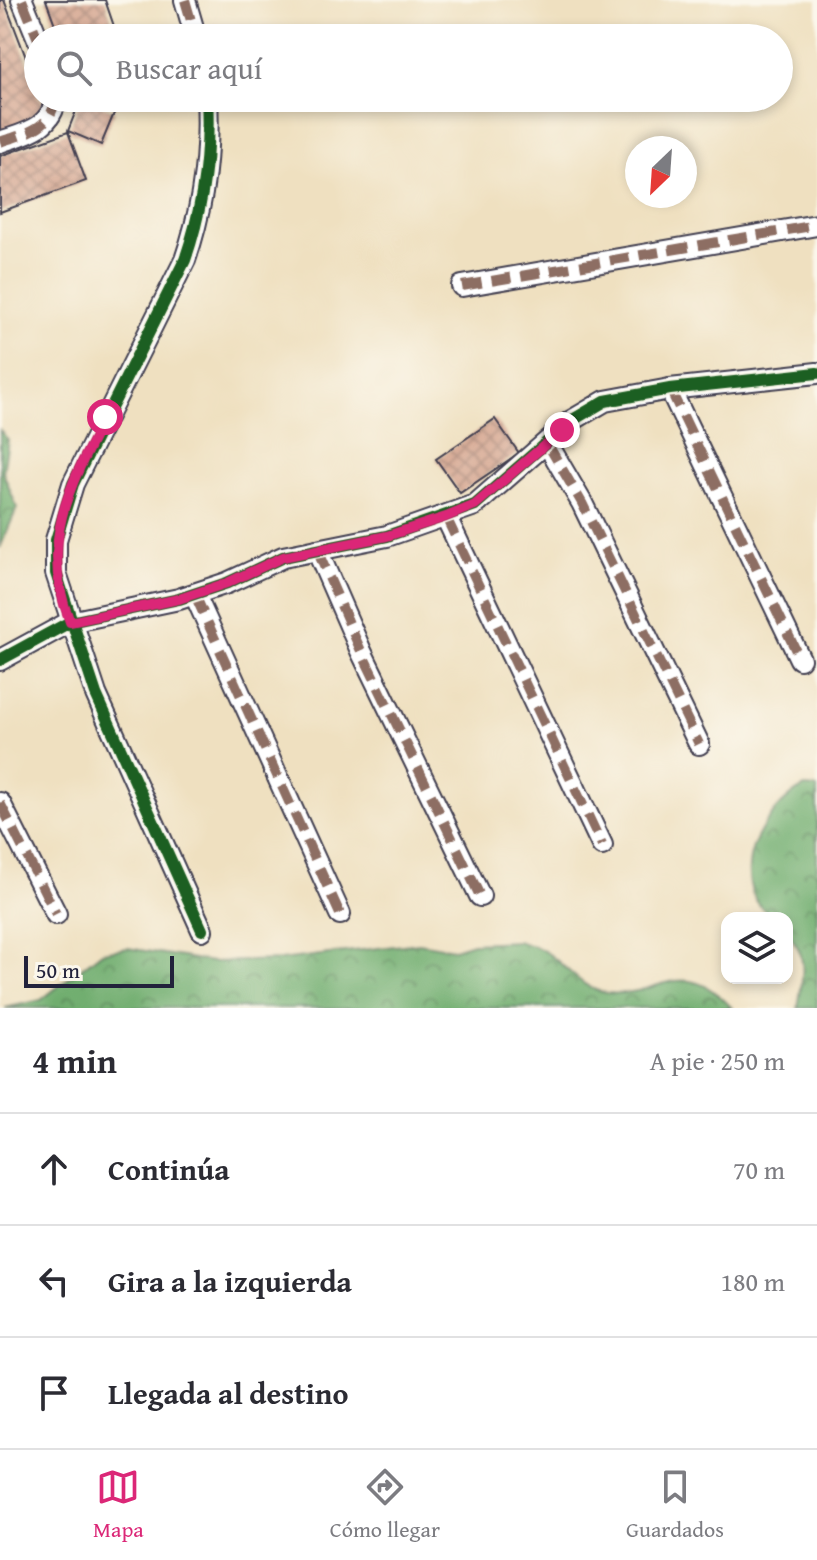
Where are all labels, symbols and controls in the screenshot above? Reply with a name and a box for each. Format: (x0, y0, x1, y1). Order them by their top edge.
search box (24, 24, 793, 112)
icon: search (52, 46, 96, 90)
text: Buscar aquí (116, 46, 262, 90)
north arrow (625, 136, 697, 208)
route start (87, 399, 123, 435)
route end (544, 412, 580, 448)
map controls (721, 912, 793, 984)
button: layers (721, 912, 793, 984)
scale bar (24, 952, 174, 988)
text: 50 m (36, 954, 80, 986)
text: 4 min (32, 1036, 117, 1085)
text: A pie · 250 m (650, 1041, 785, 1080)
icon: ahead (32, 1147, 76, 1191)
text: Continúa (108, 1147, 230, 1191)
text: 70 m (733, 1150, 785, 1189)
icon: left (32, 1259, 76, 1303)
text: Gira a la izquierda (108, 1259, 352, 1303)
text: 180 m (720, 1262, 785, 1301)
icon: arrive (32, 1371, 76, 1415)
text: Llegada al destino (108, 1371, 349, 1415)
tab: Mapa (93, 1465, 144, 1545)
tab: Cómo llegar (330, 1465, 440, 1545)
tab: Guardados (626, 1465, 724, 1545)

